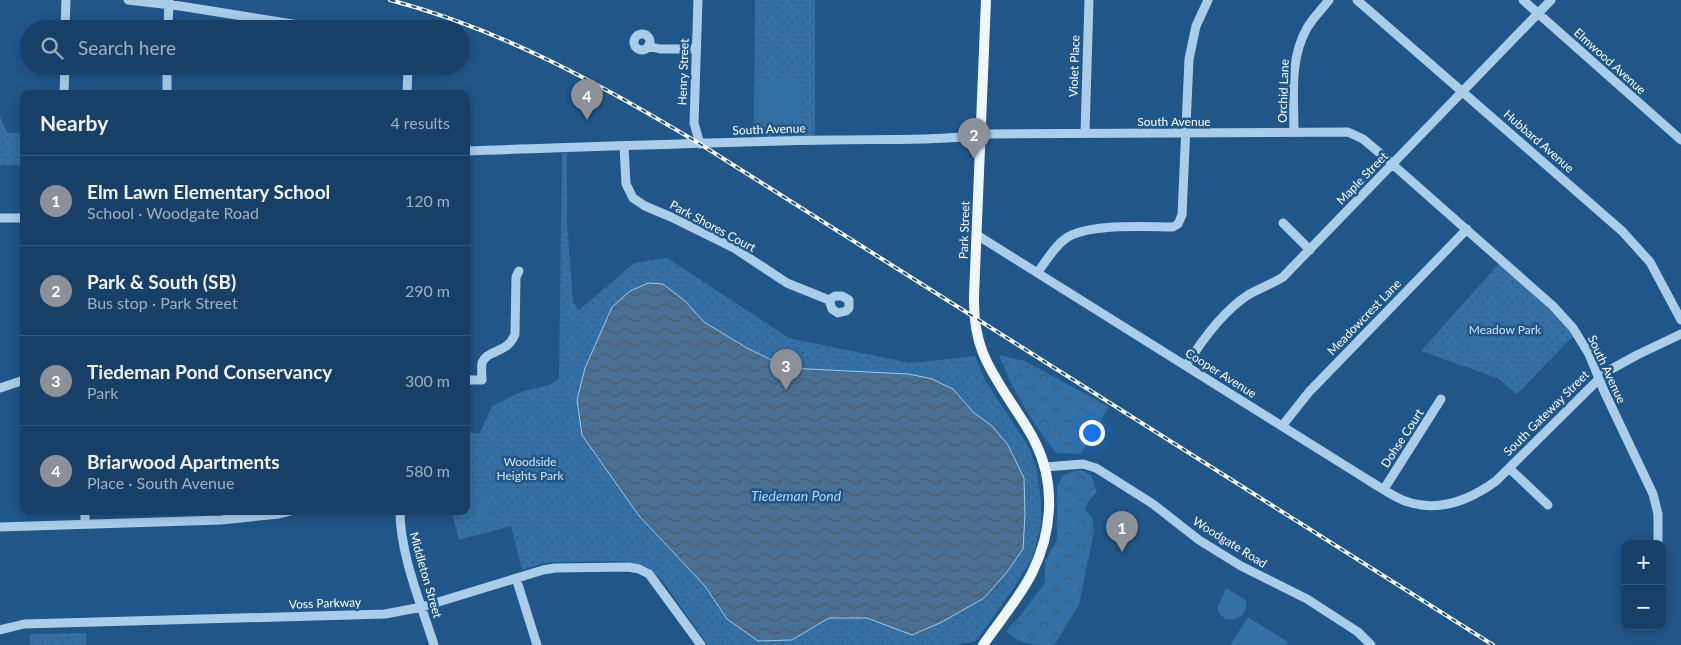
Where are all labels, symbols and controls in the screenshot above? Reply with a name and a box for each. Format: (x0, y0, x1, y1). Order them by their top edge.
search box (20, 20, 470, 75)
street label: Elmwood Avenue (1571, 25, 1649, 97)
icon: search (38, 34, 66, 62)
street label: Violet Place (1065, 35, 1083, 97)
text: Search here (78, 36, 176, 59)
street label: Henry Street (674, 38, 692, 106)
street label: Orchid Lane (1274, 59, 1292, 123)
pin: 4 (571, 79, 603, 120)
street label: Hubbard Avenue (1501, 106, 1577, 176)
text: Nearby (40, 110, 108, 135)
text: 4 results (390, 113, 450, 132)
street label: South Avenue (1137, 114, 1211, 129)
pin: 2 (958, 118, 990, 159)
street label: South Avenue (732, 120, 806, 138)
street label: Maple Street (1333, 148, 1391, 207)
text: Elm Lawn Elementary School (87, 180, 330, 203)
text: 1 (51, 191, 61, 210)
text: 120 m (405, 191, 450, 210)
street label: Park Shores Court (667, 197, 759, 255)
street label: Park Street (955, 200, 973, 259)
text: School · Woodgate Road (87, 203, 259, 222)
text: Park & South (SB) (87, 270, 236, 293)
street label: Meadowcrest Lane (1324, 276, 1404, 358)
text: 2 (51, 281, 61, 300)
text: 290 m (405, 281, 450, 300)
text: Bus stop · Park Street (87, 293, 238, 312)
park label: Meadow Park (1469, 322, 1542, 337)
street label: South Avenue (1585, 333, 1629, 405)
street label: Cooper Avenue (1183, 345, 1259, 401)
pin: 3 (770, 349, 802, 390)
text: Tiedeman Pond Conservancy (87, 360, 332, 383)
street label: South Gateway Street (1500, 367, 1592, 459)
text: 3 (51, 371, 61, 390)
text: 300 m (405, 371, 450, 390)
text: Park (87, 383, 118, 402)
street label: Dohse Court (1377, 405, 1427, 470)
your location (1079, 420, 1105, 446)
text: Briarwood Apartments (87, 450, 279, 473)
park label: Woodside Heights Park (496, 454, 564, 483)
text: 4 (51, 461, 61, 480)
text: 580 m (405, 461, 450, 480)
text: Place · South Avenue (87, 473, 234, 492)
water label: Tiedeman Pond (751, 487, 842, 504)
pin: 1 (1106, 511, 1138, 552)
street label: Woodgate Road (1190, 513, 1270, 571)
street label: Middleton Street (407, 530, 446, 620)
map controls (1621, 540, 1666, 630)
button: + (1621, 540, 1666, 585)
button: − (1621, 585, 1666, 630)
street label: Voss Parkway (289, 594, 362, 612)

